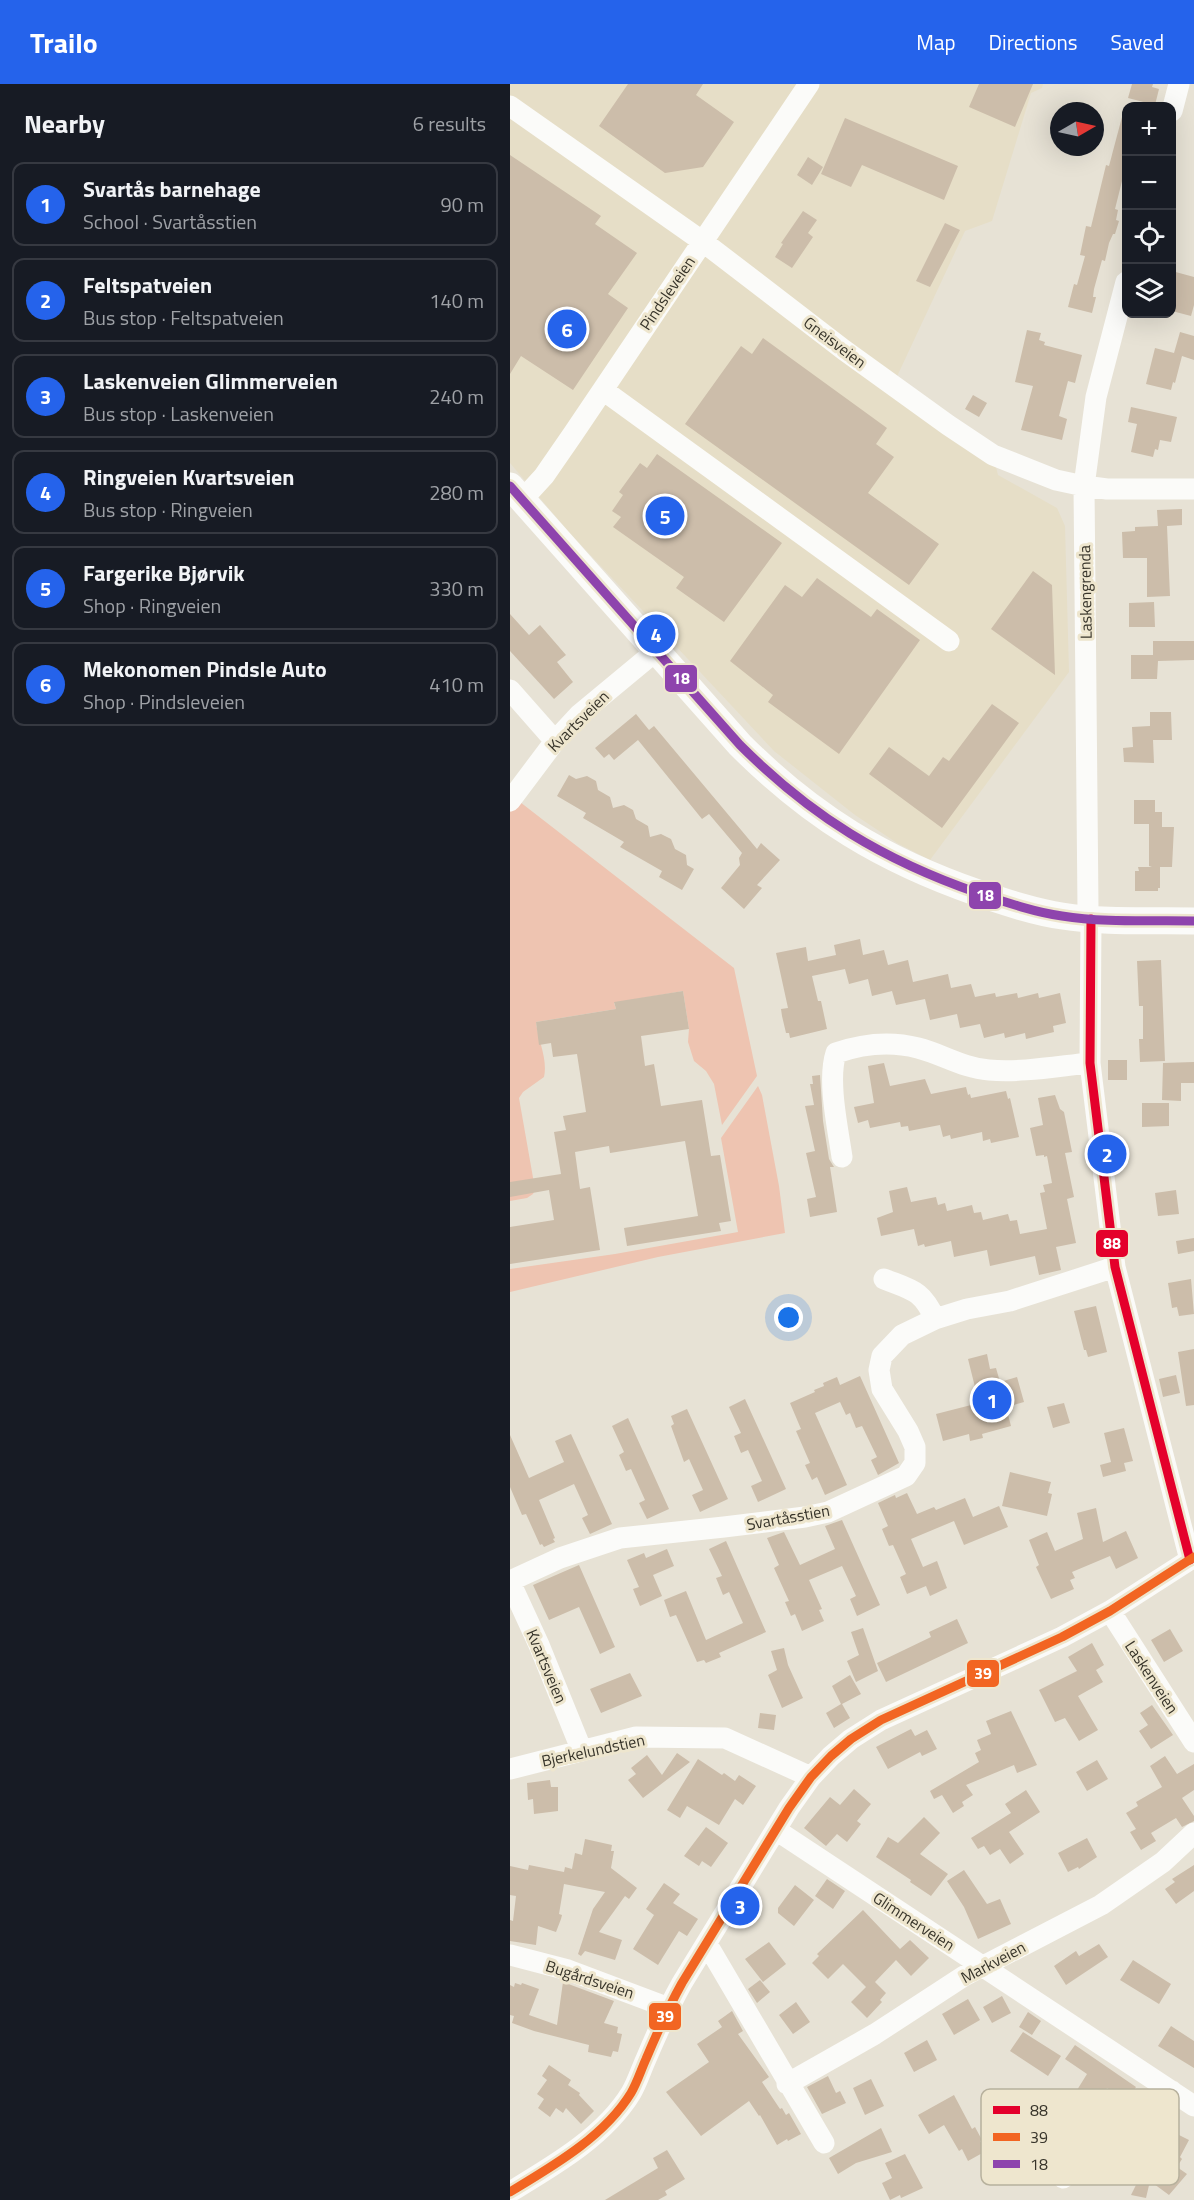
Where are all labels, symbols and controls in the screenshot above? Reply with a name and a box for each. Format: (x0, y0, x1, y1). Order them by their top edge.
text: Trailo (30, 21, 98, 64)
text: Map (916, 26, 956, 58)
text: Directions (989, 26, 1078, 58)
text: Saved (1111, 26, 1164, 58)
north arrow (1050, 102, 1104, 156)
map controls (1122, 102, 1176, 318)
button: + (1122, 102, 1176, 156)
text: Nearby (24, 104, 105, 143)
text: 6 results (413, 108, 486, 139)
button: − (1122, 156, 1176, 210)
text: Svartås barnehage (83, 172, 261, 206)
text: 1 (40, 189, 51, 220)
text: 90 m (440, 189, 484, 220)
text: School · Svartåsstien (83, 206, 257, 237)
button: locate (1122, 210, 1176, 264)
street label: Pindsleveien (633, 251, 701, 335)
button: layers (1122, 264, 1176, 318)
text: Feltspatveien (83, 268, 212, 302)
text: 2 (40, 285, 51, 316)
text: 140 m (429, 285, 484, 316)
text: Bus stop · Feltspatveien (83, 302, 284, 333)
pin: 6 (548, 306, 586, 352)
street label: Gneisveien (799, 310, 871, 374)
text: Laskenveien Glimmerveien (83, 364, 338, 398)
text: 3 (40, 381, 51, 412)
text: 240 m (429, 381, 484, 412)
text: Bus stop · Laskenveien (83, 398, 274, 429)
text: Ringveien Kvartsveien (83, 460, 294, 494)
text: 4 (40, 477, 51, 508)
text: 280 m (429, 477, 484, 508)
text: Bus stop · Ringveien (83, 494, 253, 525)
pin: 5 (646, 494, 684, 538)
street label: Laskengrenda (1072, 545, 1098, 639)
text: Fargerike Bjørvik (83, 556, 245, 590)
text: 5 (40, 573, 51, 604)
text: 330 m (429, 573, 484, 604)
text: Shop · Ringveien (83, 590, 221, 621)
pin: 4 (636, 612, 676, 656)
text: Mekonomen Pindsle Auto (83, 652, 327, 686)
line badge: 18 (664, 664, 698, 693)
text: 18 (672, 666, 690, 690)
text: 6 (40, 669, 51, 700)
text: 410 m (429, 669, 484, 700)
street label: Kvartsveien (542, 685, 614, 757)
text: Shop · Pindsleveien (83, 686, 245, 717)
line badge: 18 (968, 881, 1002, 910)
text: 18 (976, 883, 994, 907)
pin: 2 (1088, 1132, 1126, 1176)
line badge: 88 (1095, 1229, 1129, 1258)
text: 88 (1103, 1231, 1121, 1255)
your location (774, 1303, 803, 1332)
pin: 1 (972, 1378, 1012, 1422)
street label: Svartåsstien (745, 1498, 831, 1536)
street label: Kvartsveien (521, 1625, 573, 1707)
street label: Laskenveien (1119, 1636, 1185, 1718)
line badge: 39 (966, 1659, 1000, 1688)
text: 39 (974, 1661, 992, 1685)
street label: Bjerkelundstien (539, 1727, 647, 1773)
pin: 3 (720, 1884, 760, 1928)
street label: Glimmerveien (868, 1886, 960, 1956)
street label: Markveien (956, 1935, 1030, 1989)
street label: Bugårdsveien (543, 1953, 637, 2005)
line badge: 39 (648, 2002, 682, 2031)
text: 39 (656, 2004, 674, 2028)
legend (981, 2089, 1179, 2185)
text: 88 (1030, 2098, 1048, 2122)
text: 39 (1030, 2125, 1048, 2149)
text: 18 (1030, 2152, 1048, 2176)

